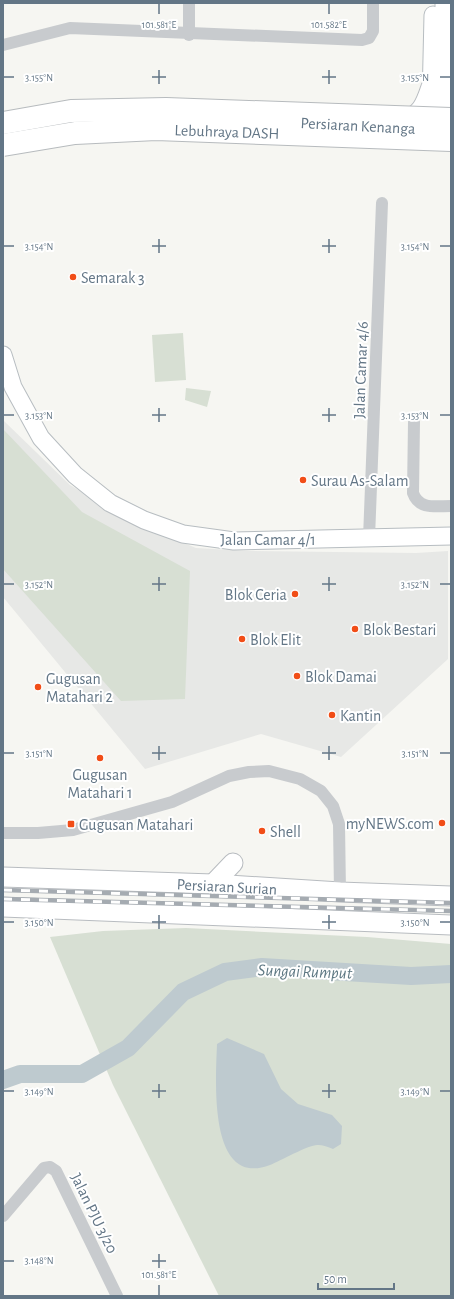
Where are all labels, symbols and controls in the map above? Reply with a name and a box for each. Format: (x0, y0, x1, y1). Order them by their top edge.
text: 101.581°E (142, 20, 176, 30)
text: 101.582°E (311, 20, 347, 30)
text: 3.155°N (25, 73, 53, 83)
text: 3.155°N (401, 73, 429, 83)
street label: Persiaran Kenanga (300, 115, 416, 137)
street label: Lebuhraya DASH (174, 122, 280, 143)
text: 3.154°N (25, 242, 53, 252)
text: 3.154°N (401, 242, 429, 252)
place label: Semarak 3 (81, 270, 145, 286)
marker: Semarak 3 (68, 272, 78, 282)
street label: Jalan Camar 4/6 (351, 321, 371, 419)
text: 3.153°N (25, 411, 53, 421)
text: 3.153°N (401, 411, 429, 421)
place label: Surau As-Salam (311, 473, 408, 489)
marker: Surau As-Salam (298, 475, 308, 485)
street label: Jalan Camar 4/1 (220, 532, 316, 548)
text: 3.152°N (25, 580, 53, 590)
text: 3.152°N (401, 580, 429, 590)
place label: Blok Ceria (225, 587, 287, 603)
marker: Blok Ceria (290, 589, 300, 599)
place label: Blok Bestari (363, 622, 436, 638)
marker: Blok Bestari (350, 624, 360, 634)
place label: Blok Elit (250, 632, 301, 648)
marker: Blok Elit (237, 634, 247, 644)
place label: Blok Damai (305, 669, 377, 685)
place label: Gugusan Matahari 2 (46, 671, 113, 705)
marker: Blok Damai (292, 671, 302, 681)
marker: Gugusan Matahari 2 (33, 682, 43, 692)
place label: Kantin (340, 708, 381, 724)
marker: Kantin (327, 710, 337, 720)
text: 3.151°N (25, 749, 53, 759)
text: 3.151°N (401, 749, 429, 759)
marker: Gugusan Matahari 1 (95, 753, 105, 763)
place label: Gugusan Matahari 1 (67, 767, 133, 801)
place label: myNEWS.com (346, 816, 434, 833)
place label: Gugusan Matahari (79, 817, 193, 833)
marker: myNEWS.com (437, 818, 447, 828)
marker: Gugusan Matahari (66, 819, 76, 829)
place label: Shell (270, 824, 301, 840)
marker: Shell (257, 826, 267, 836)
street label: Persiaran Surian (176, 876, 278, 898)
text: 3.150°N (24, 918, 54, 928)
text: 3.150°N (400, 918, 430, 928)
water label: Sungai Rumput (257, 961, 353, 983)
text: 3.149°N (24, 1087, 54, 1097)
text: 3.149°N (400, 1087, 430, 1097)
street label: Jalan PJU 3/20 (68, 1171, 120, 1256)
text: 3.148°N (24, 1256, 54, 1266)
scale bar (318, 1265, 394, 1291)
text: 101.581°E (142, 1270, 176, 1280)
text: 50 m (324, 1273, 347, 1285)

